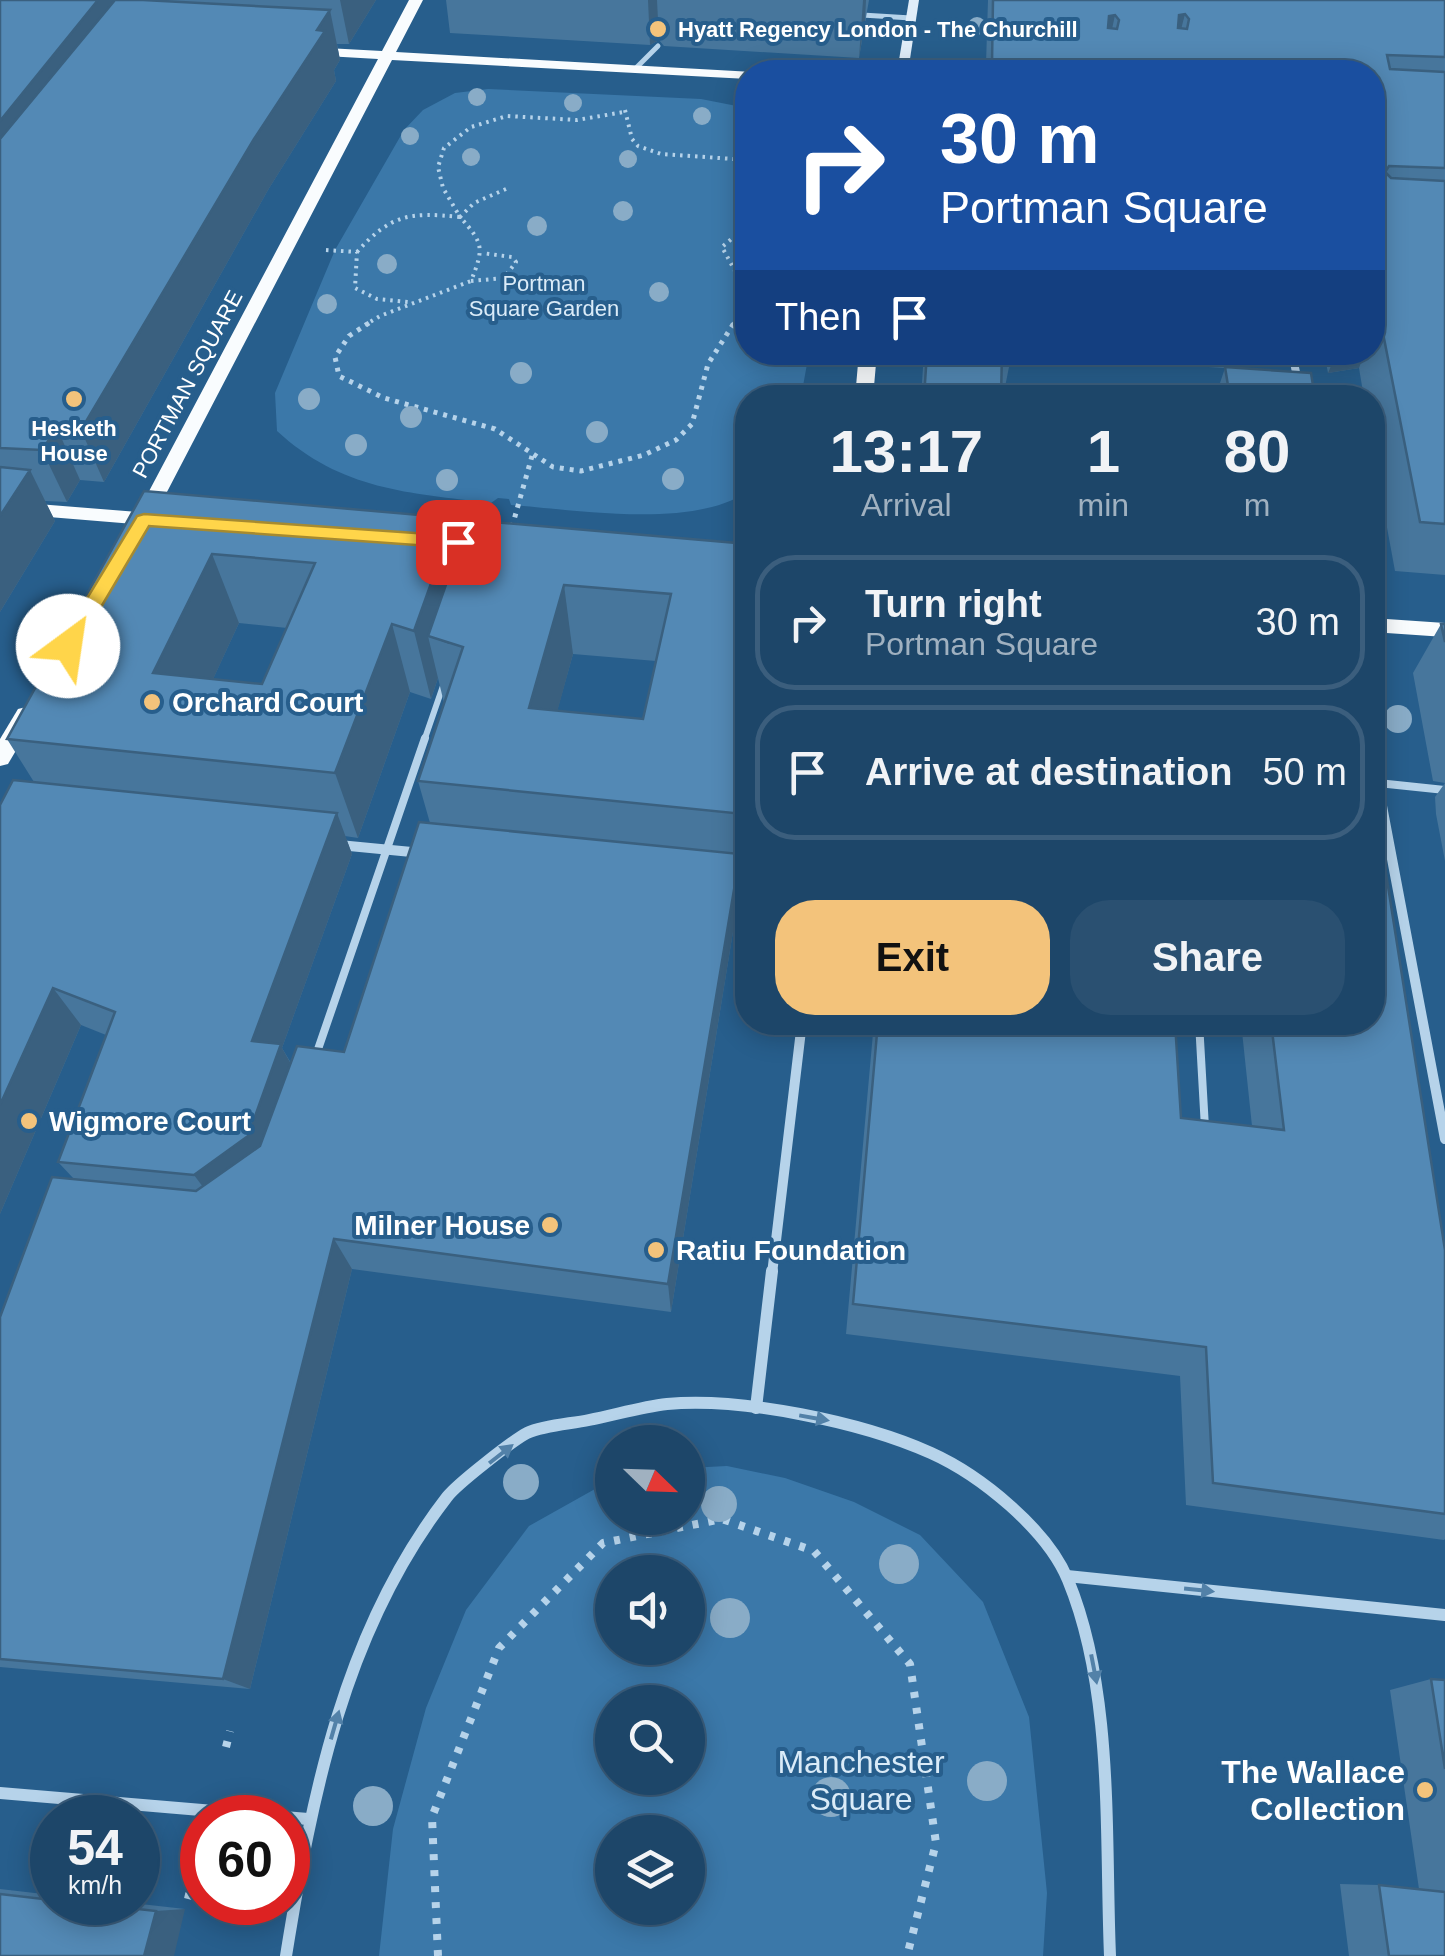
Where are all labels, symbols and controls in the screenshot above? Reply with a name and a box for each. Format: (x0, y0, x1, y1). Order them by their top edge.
place label: Hyatt Regency London - The Churchill (678, 17, 1078, 42)
marker: Hyatt Regency London - The Churchill (647, 18, 669, 40)
icon: right (775, 100, 905, 230)
text: 30 m (940, 100, 1100, 178)
text: Portman Square (940, 182, 1268, 233)
park label: Portman Square Garden (469, 271, 619, 321)
street label: PORTMAN SQUARE (127, 286, 247, 482)
icon: arrive (882, 290, 937, 345)
text: Then (775, 296, 862, 338)
marker: Hesketh House (63, 388, 85, 410)
place label: Hesketh House (31, 416, 117, 466)
text: 13:17 (830, 418, 983, 485)
text: 1 (1087, 418, 1120, 485)
text: 80 (1224, 418, 1290, 485)
text: Arrival (861, 487, 952, 523)
text: min (1078, 487, 1129, 523)
text: m (1244, 487, 1270, 523)
pin (416, 500, 501, 585)
icon: arrive (431, 515, 486, 570)
text: Turn right (865, 583, 1042, 625)
position arrow (16, 594, 120, 698)
icon: right (780, 595, 835, 650)
text: 30 m (1256, 601, 1340, 643)
text: Portman Square (865, 626, 1098, 662)
place label: Orchard Court (172, 687, 363, 718)
marker: Orchard Court (141, 691, 163, 713)
icon: arrive (780, 745, 835, 800)
text: Arrive at destination (865, 751, 1232, 793)
text: 50 m (1262, 751, 1347, 793)
button: Exit (775, 900, 1050, 1015)
button: Share (1070, 900, 1345, 1015)
place label: Wigmore Court (49, 1106, 251, 1137)
marker: Wigmore Court (18, 1110, 40, 1132)
place label: Milner House (354, 1210, 530, 1241)
marker: Milner House (539, 1214, 561, 1236)
place label: Ratiu Foundation (676, 1235, 906, 1266)
marker: Ratiu Foundation (645, 1239, 667, 1261)
one-way arrow (799, 1411, 831, 1426)
north arrow (595, 1425, 705, 1535)
map controls (595, 1425, 705, 1925)
one-way arrow (488, 1444, 514, 1464)
button: sound (595, 1555, 705, 1665)
one-way arrow (1183, 1582, 1215, 1598)
one-way arrow (1087, 1654, 1102, 1685)
button: search (595, 1685, 705, 1795)
one-way arrow (328, 1709, 344, 1740)
park label: Manchester Square (777, 1744, 945, 1817)
place label: The Wallace Collection (1221, 1754, 1405, 1827)
marker: The Wallace Collection (1414, 1779, 1436, 1801)
speed limit sign: 60 (180, 1795, 310, 1925)
button: layers (595, 1815, 705, 1925)
text: 54 (67, 1820, 123, 1876)
text: km/h (68, 1871, 122, 1899)

